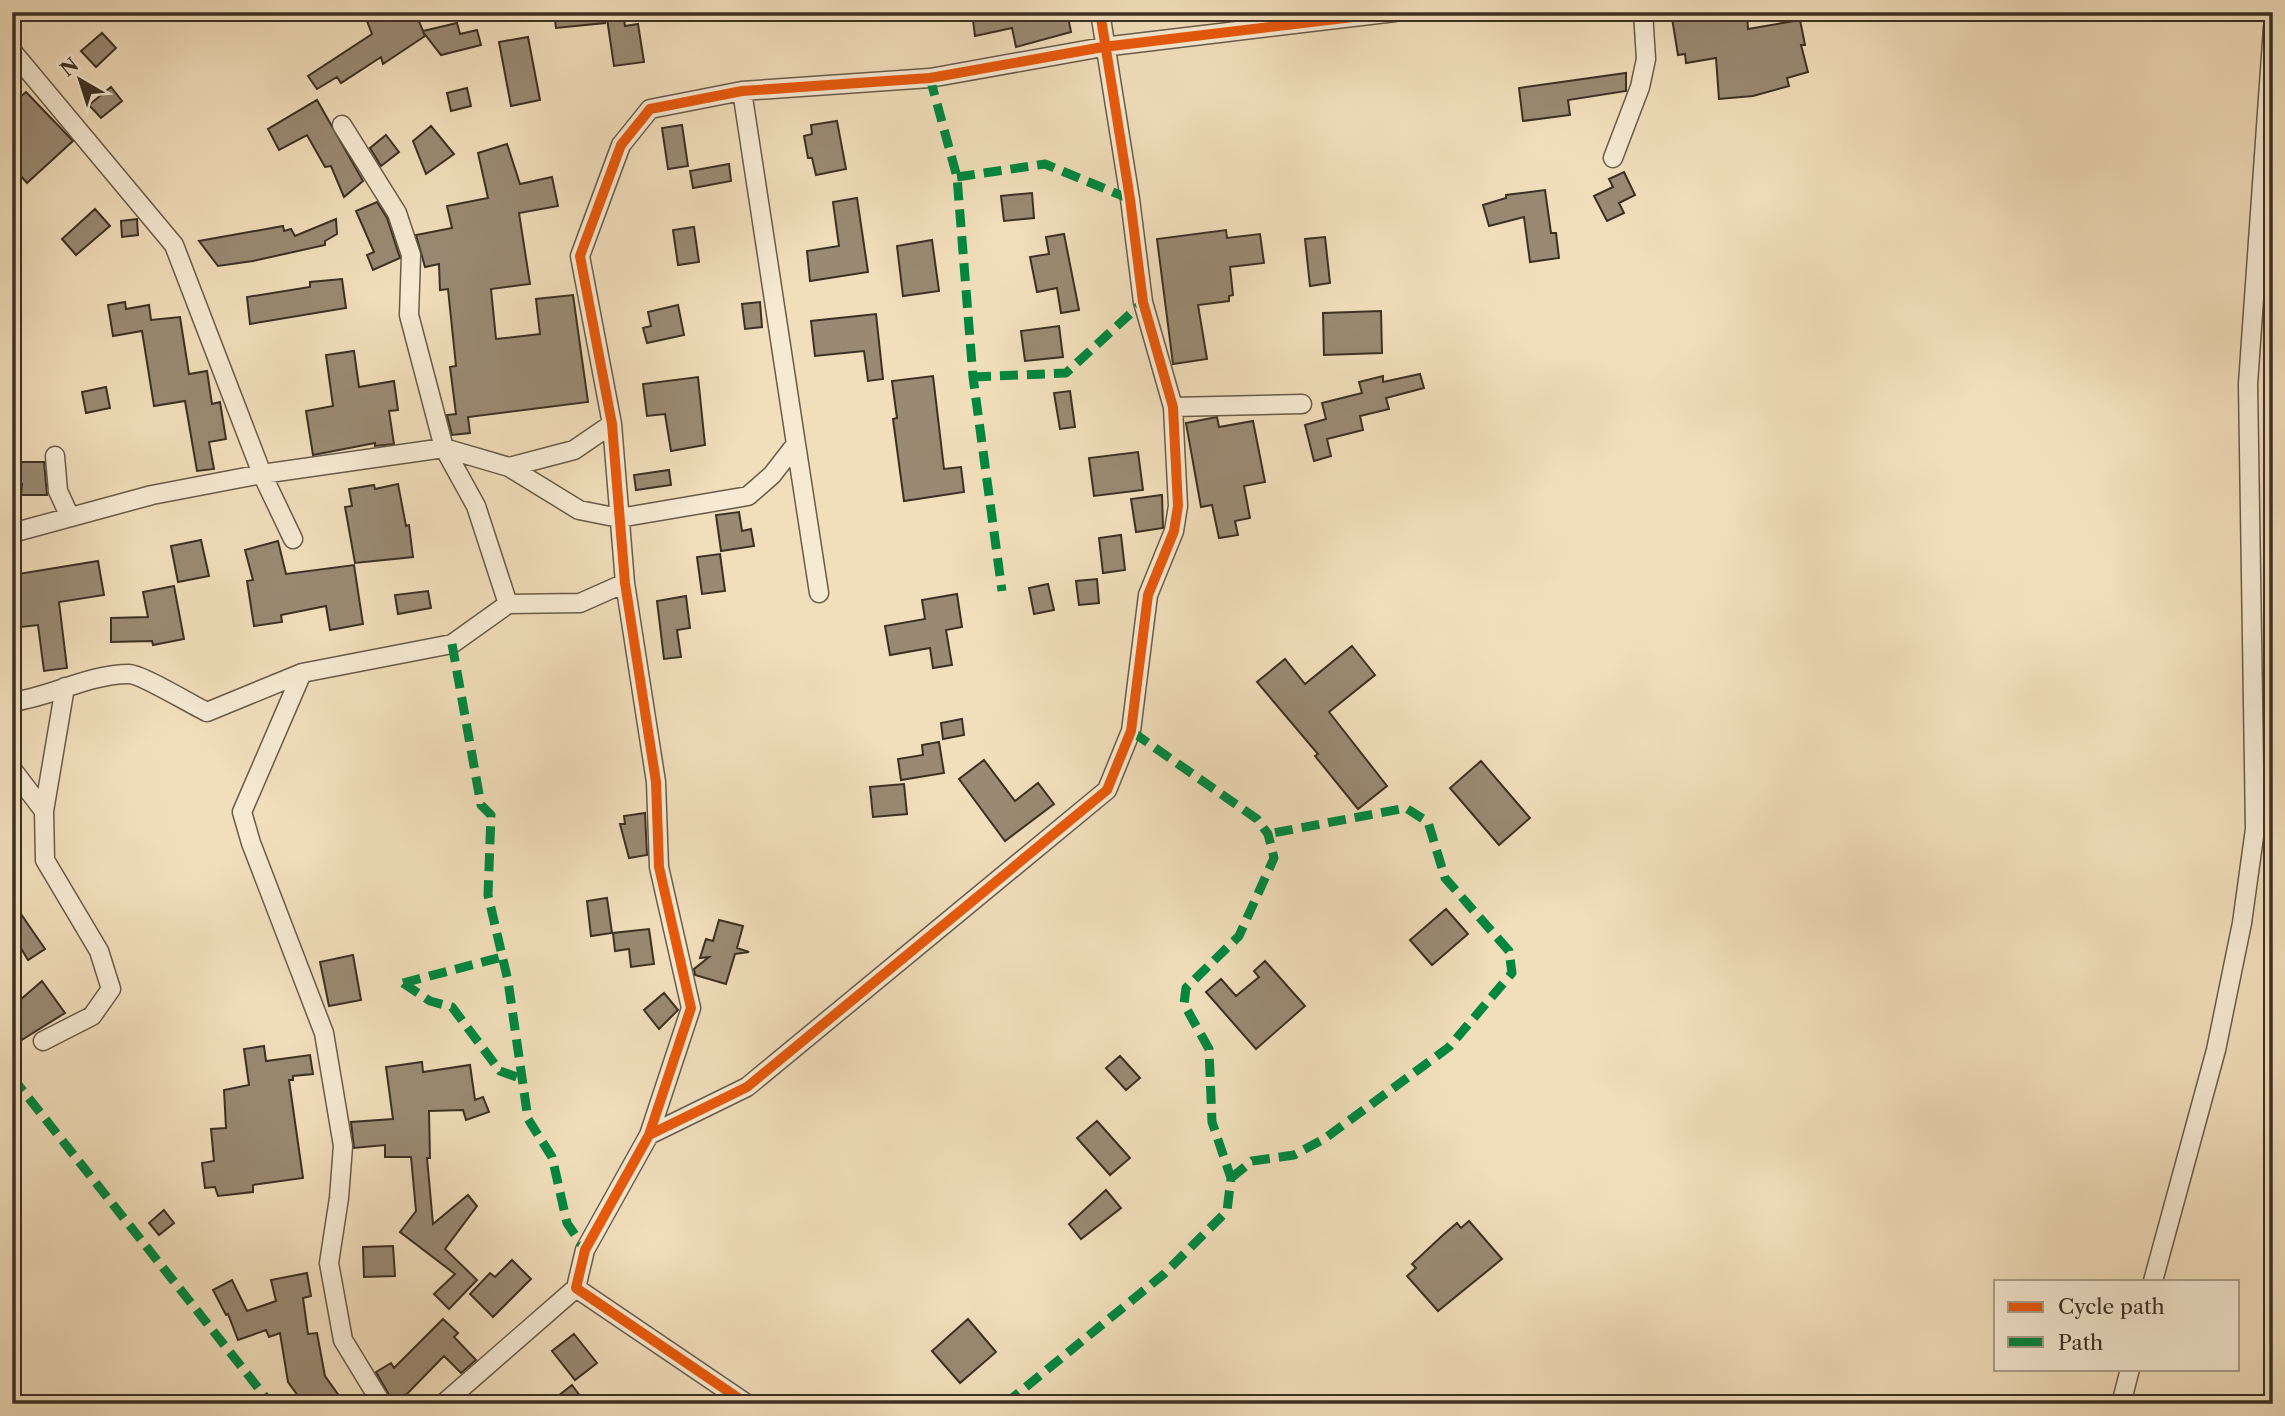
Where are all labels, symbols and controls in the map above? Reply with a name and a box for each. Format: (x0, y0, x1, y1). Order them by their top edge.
north arrow (46, 46, 116, 116)
text: N (56, 53, 83, 81)
legend (1994, 1280, 2240, 1370)
text: Cycle path (2058, 1294, 2165, 1319)
text: Path (2058, 1330, 2103, 1355)

